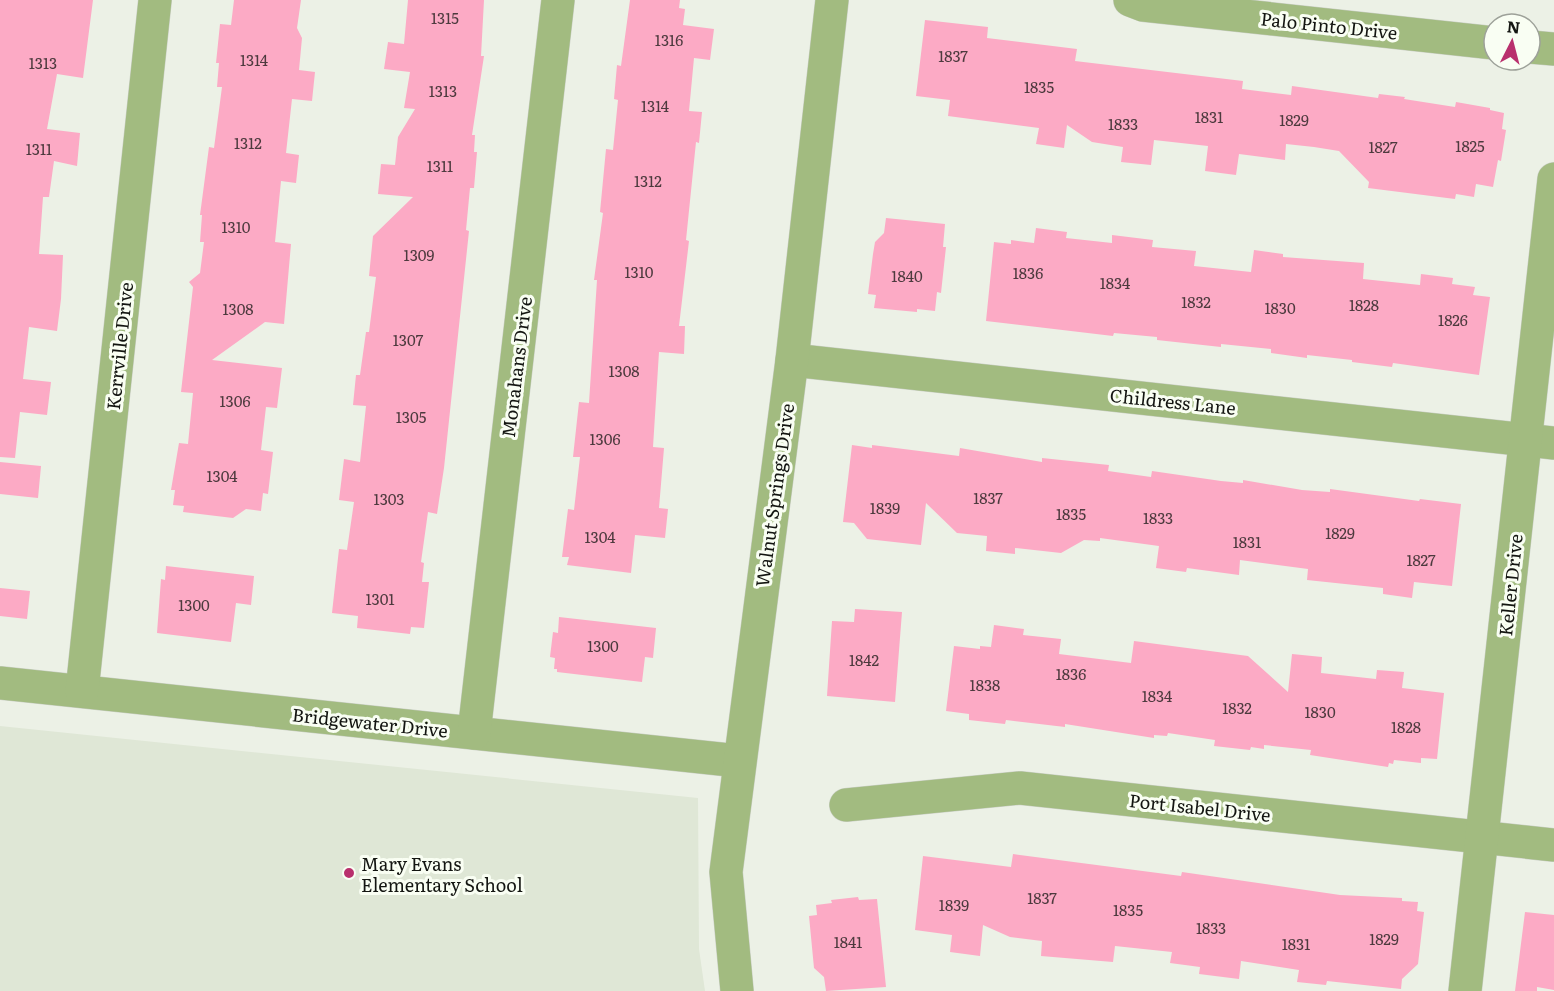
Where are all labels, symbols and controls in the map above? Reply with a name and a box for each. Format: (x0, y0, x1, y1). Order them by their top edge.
street label: Palo Pinto Drive (1259, 4, 1399, 46)
house number: 1315 (431, 6, 459, 29)
north arrow (1482, 12, 1542, 72)
text: N (1506, 13, 1522, 39)
house number: 1316 (655, 28, 683, 51)
house number: 1837 (938, 44, 968, 67)
house number: 1314 (240, 48, 268, 71)
house number: 1313 (29, 51, 57, 74)
house number: 1835 (1024, 75, 1054, 98)
house number: 1313 (429, 79, 457, 102)
house number: 1314 (641, 94, 669, 117)
house number: 1831 (1195, 105, 1223, 128)
house number: 1829 (1279, 108, 1309, 131)
house number: 1833 (1108, 112, 1138, 135)
house number: 1312 (234, 131, 262, 154)
house number: 1825 (1455, 134, 1485, 157)
house number: 1827 (1368, 135, 1398, 158)
house number: 1311 (26, 137, 52, 160)
house number: 1311 (427, 154, 453, 177)
house number: 1312 (634, 169, 662, 192)
house number: 1310 (221, 215, 251, 238)
house number: 1309 (404, 243, 435, 266)
house number: 1310 (624, 260, 654, 283)
house number: 1836 (1013, 261, 1043, 284)
house number: 1840 (891, 264, 923, 287)
house number: 1834 (1100, 271, 1130, 294)
street label: Kerrville Drive (99, 281, 139, 411)
house number: 1832 (1181, 290, 1211, 313)
house number: 1828 (1349, 293, 1379, 316)
street label: Monahans Drive (494, 295, 538, 439)
house number: 1830 (1264, 296, 1296, 319)
house number: 1308 (222, 297, 254, 320)
house number: 1826 (1438, 308, 1468, 331)
house number: 1307 (393, 328, 424, 351)
house number: 1308 (608, 359, 640, 382)
street label: Childress Lane (1109, 381, 1237, 421)
house number: 1306 (220, 389, 250, 412)
street label: Walnut Springs Drive (748, 401, 800, 589)
house number: 1305 (396, 405, 427, 428)
house number: 1306 (590, 427, 620, 450)
house number: 1304 (206, 464, 238, 487)
house number: 1837 (973, 486, 1003, 509)
house number: 1303 (374, 487, 404, 510)
house number: 1839 (870, 496, 900, 519)
house number: 1835 (1056, 502, 1086, 525)
house number: 1833 (1143, 506, 1173, 529)
house number: 1829 (1325, 521, 1355, 544)
house number: 1304 (584, 525, 616, 548)
house number: 1831 (1233, 530, 1261, 553)
street label: Keller Drive (1491, 533, 1529, 637)
house number: 1827 (1406, 548, 1436, 571)
house number: 1301 (365, 587, 395, 610)
house number: 1300 (178, 593, 210, 616)
house number: 1300 (587, 634, 619, 657)
house number: 1842 (849, 648, 880, 671)
house number: 1836 (1056, 662, 1086, 685)
house number: 1838 (970, 673, 1000, 696)
house number: 1834 (1142, 684, 1172, 707)
house number: 1832 (1222, 696, 1252, 719)
street label: Bridgewater Drive (291, 700, 449, 744)
house number: 1830 (1304, 700, 1336, 723)
house number: 1828 (1391, 715, 1421, 738)
street label: Port Isabel Drive (1128, 786, 1272, 828)
place label: Mary Evans Elementary School (361, 850, 523, 898)
marker: Mary Evans Elementary School (342, 866, 356, 880)
house number: 1837 (1027, 886, 1057, 909)
house number: 1839 (939, 893, 969, 916)
house number: 1835 (1113, 898, 1143, 921)
house number: 1833 (1196, 916, 1226, 939)
house number: 1829 (1369, 927, 1399, 950)
house number: 1841 (834, 930, 862, 953)
house number: 1831 (1282, 932, 1310, 955)

